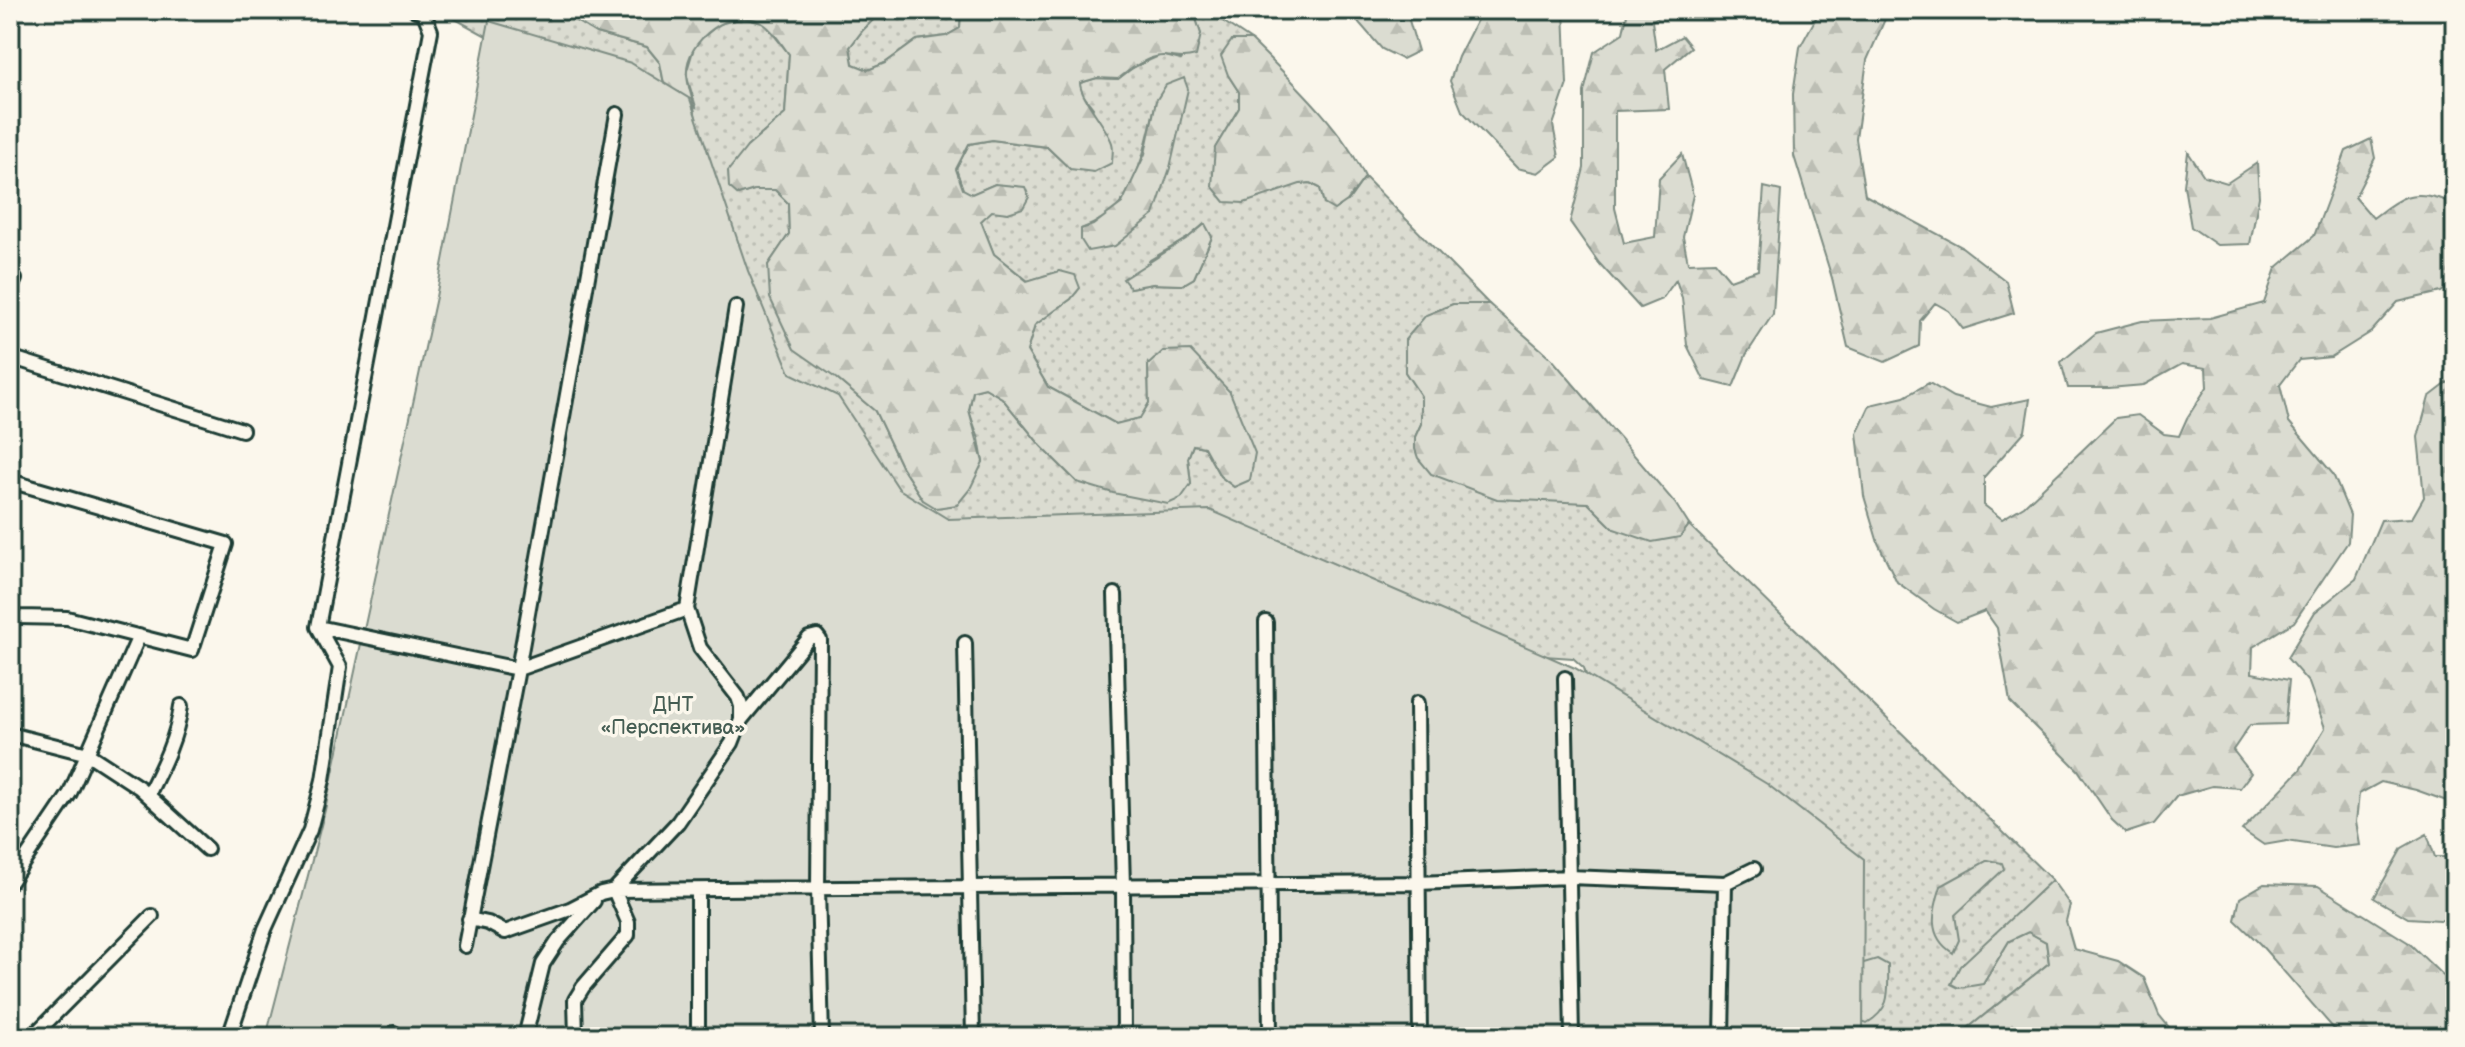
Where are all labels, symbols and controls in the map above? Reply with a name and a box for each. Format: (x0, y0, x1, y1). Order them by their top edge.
park label: ДНТ «Перспектива» (600, 693, 746, 740)

